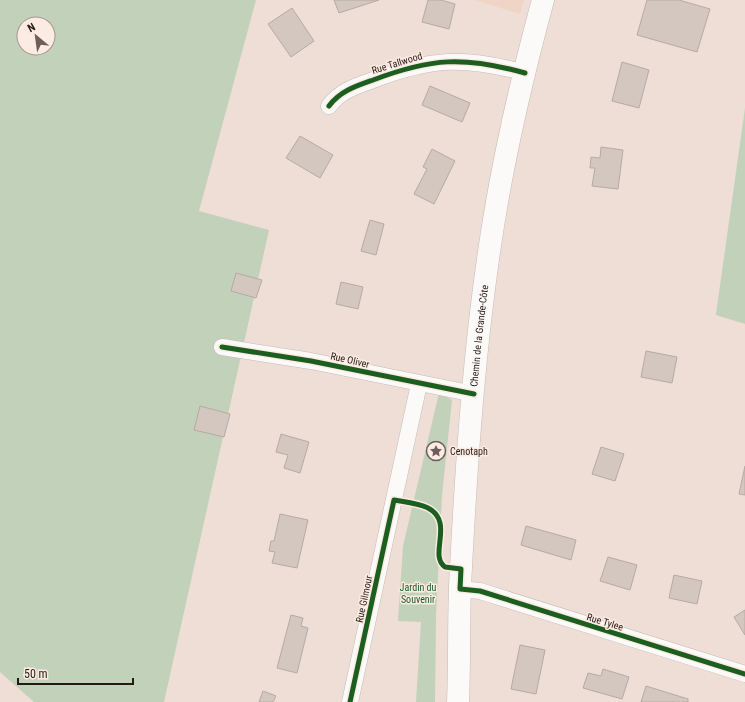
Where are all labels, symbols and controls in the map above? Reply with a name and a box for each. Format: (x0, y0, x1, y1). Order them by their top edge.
north arrow (16, 16, 56, 56)
text: N (25, 20, 38, 35)
street label: Rue Tallwood (370, 50, 424, 76)
street label: Chemin de la Grande-Côte (468, 284, 490, 387)
street label: Rue Oliver (329, 350, 371, 370)
place icon: Cenotaph (425, 440, 447, 462)
place label: Cenotaph (450, 446, 488, 457)
street label: Rue Gilmour (354, 574, 374, 624)
park label: Jardin du Souvenir (400, 582, 437, 605)
street label: Rue Tylee (585, 611, 625, 633)
scale bar (18, 660, 133, 686)
text: 50 m (24, 667, 48, 681)

